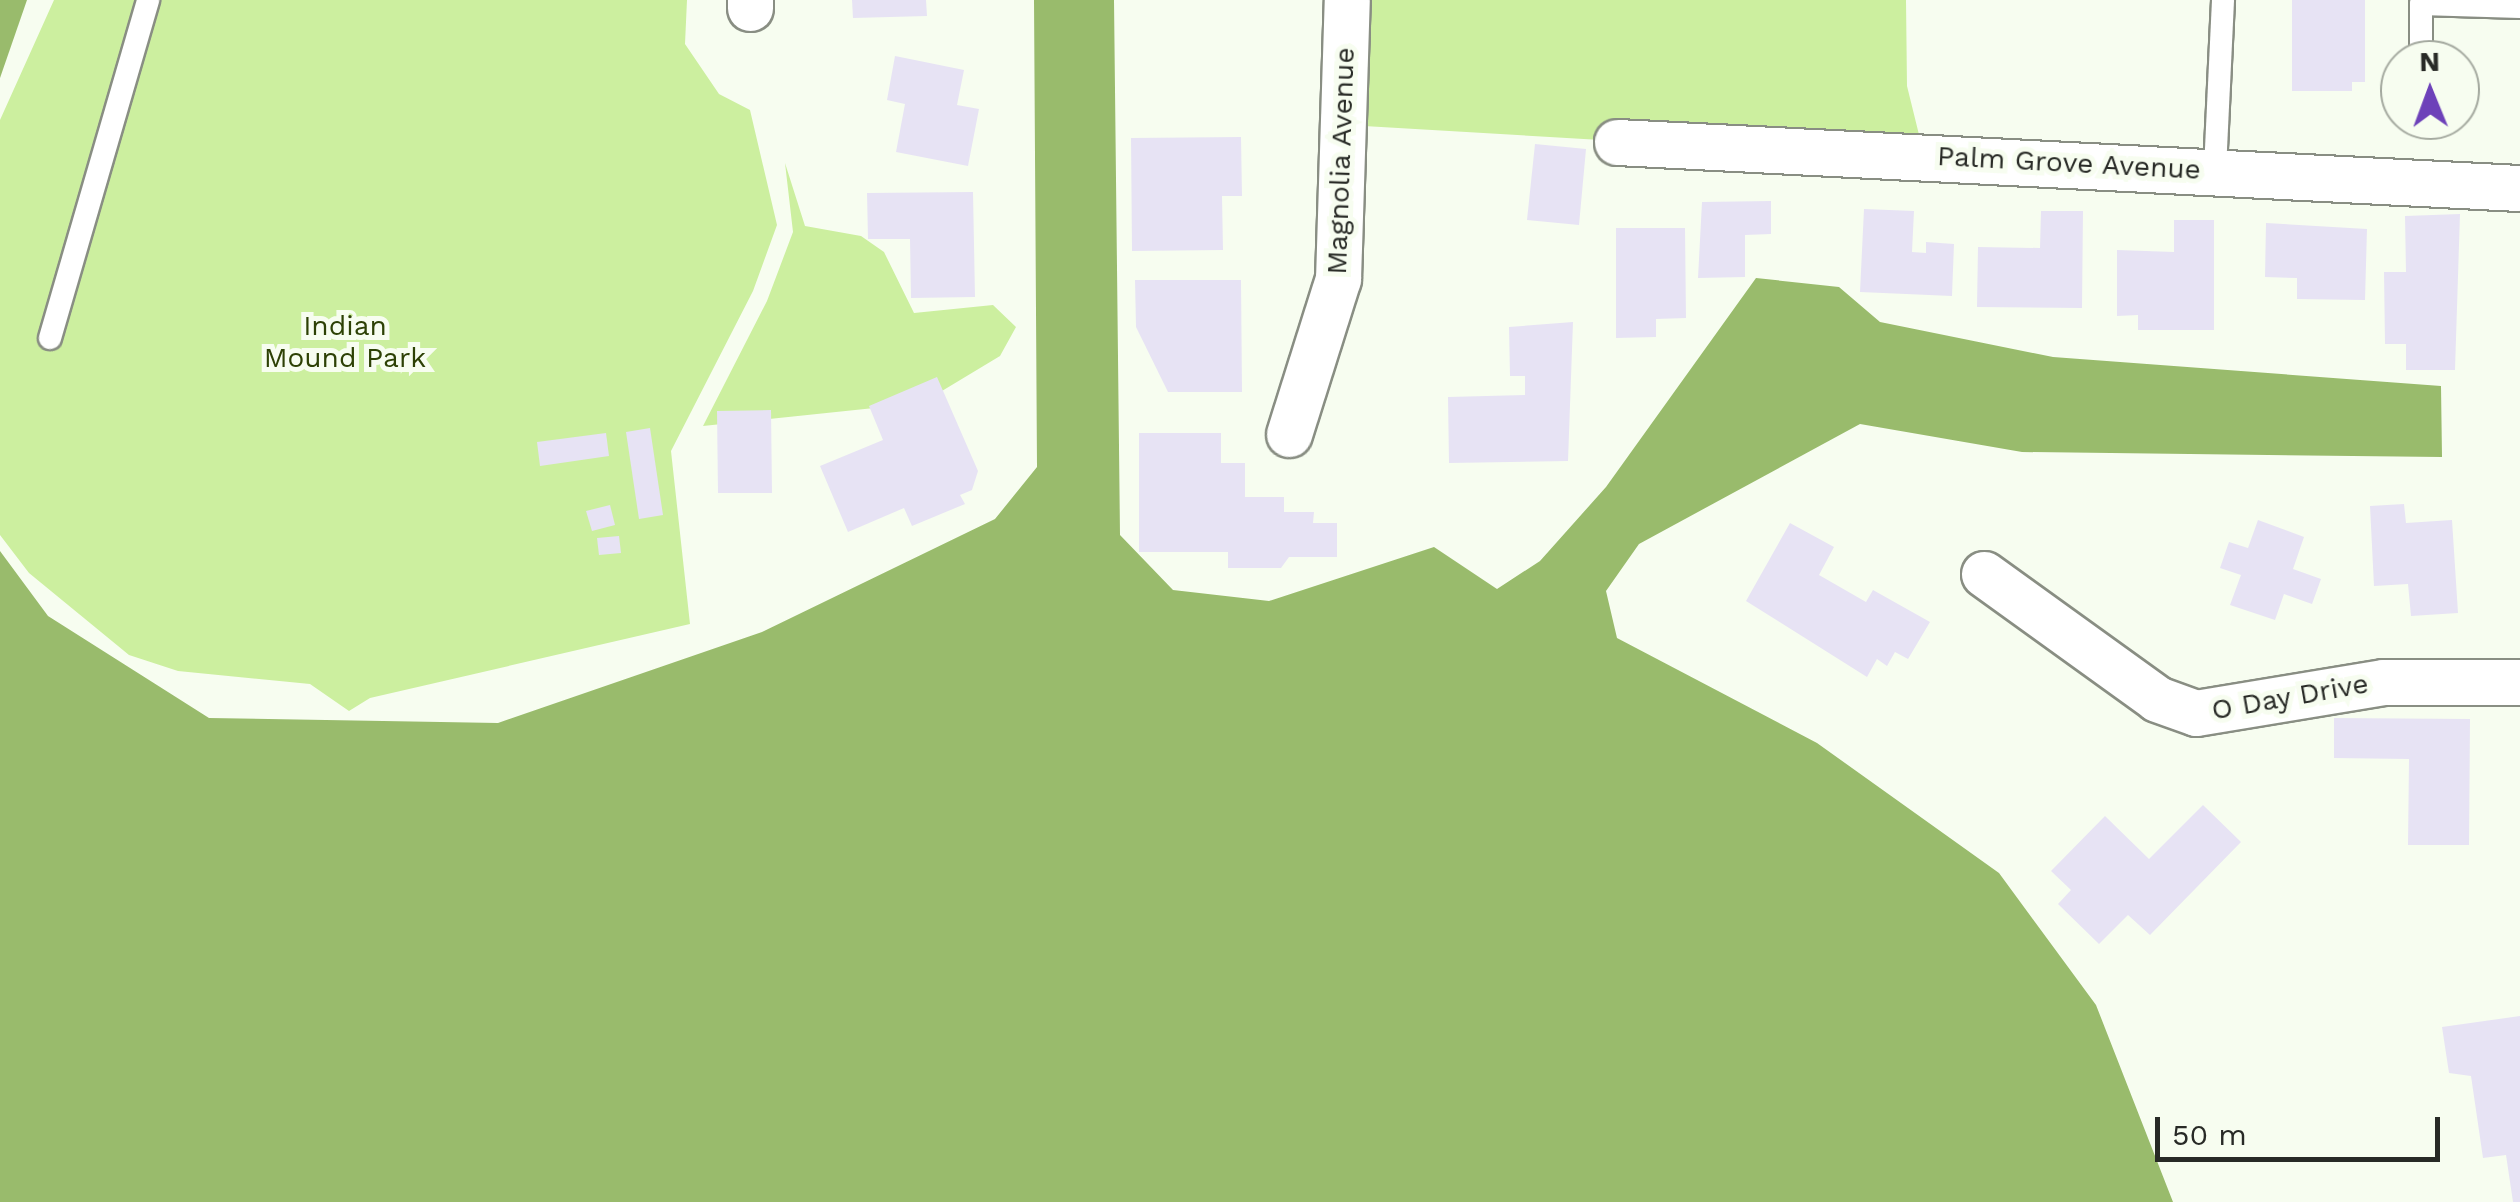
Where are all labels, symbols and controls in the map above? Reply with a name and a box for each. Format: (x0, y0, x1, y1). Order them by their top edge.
north arrow (2380, 40, 2480, 140)
text: N (2419, 45, 2440, 78)
street label: Magnolia Avenue (1320, 46, 1362, 276)
street label: Palm Grove Avenue (1936, 139, 2202, 187)
park label: Indian Mound Park (264, 309, 426, 375)
street label: O Day Drive (2209, 667, 2371, 727)
scale bar (2160, 1097, 2445, 1159)
text: 50 m (2172, 1117, 2247, 1152)

